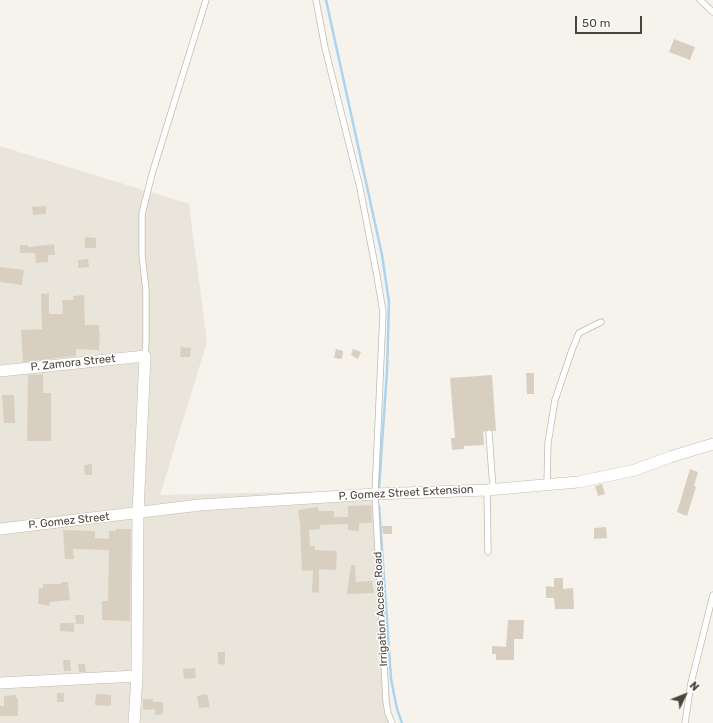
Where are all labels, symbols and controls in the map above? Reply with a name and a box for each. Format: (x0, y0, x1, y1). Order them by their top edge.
scale bar (577, 8, 644, 34)
text: 50 m (582, 16, 610, 30)
street label: P. Zamora Street (30, 352, 116, 374)
street label: P. Gomez Street Extension (338, 483, 474, 503)
street label: P. Gomez Street (28, 510, 110, 532)
street label: Irrigation Access Road (371, 551, 391, 667)
north arrow (665, 675, 705, 715)
text: N (687, 679, 702, 694)

